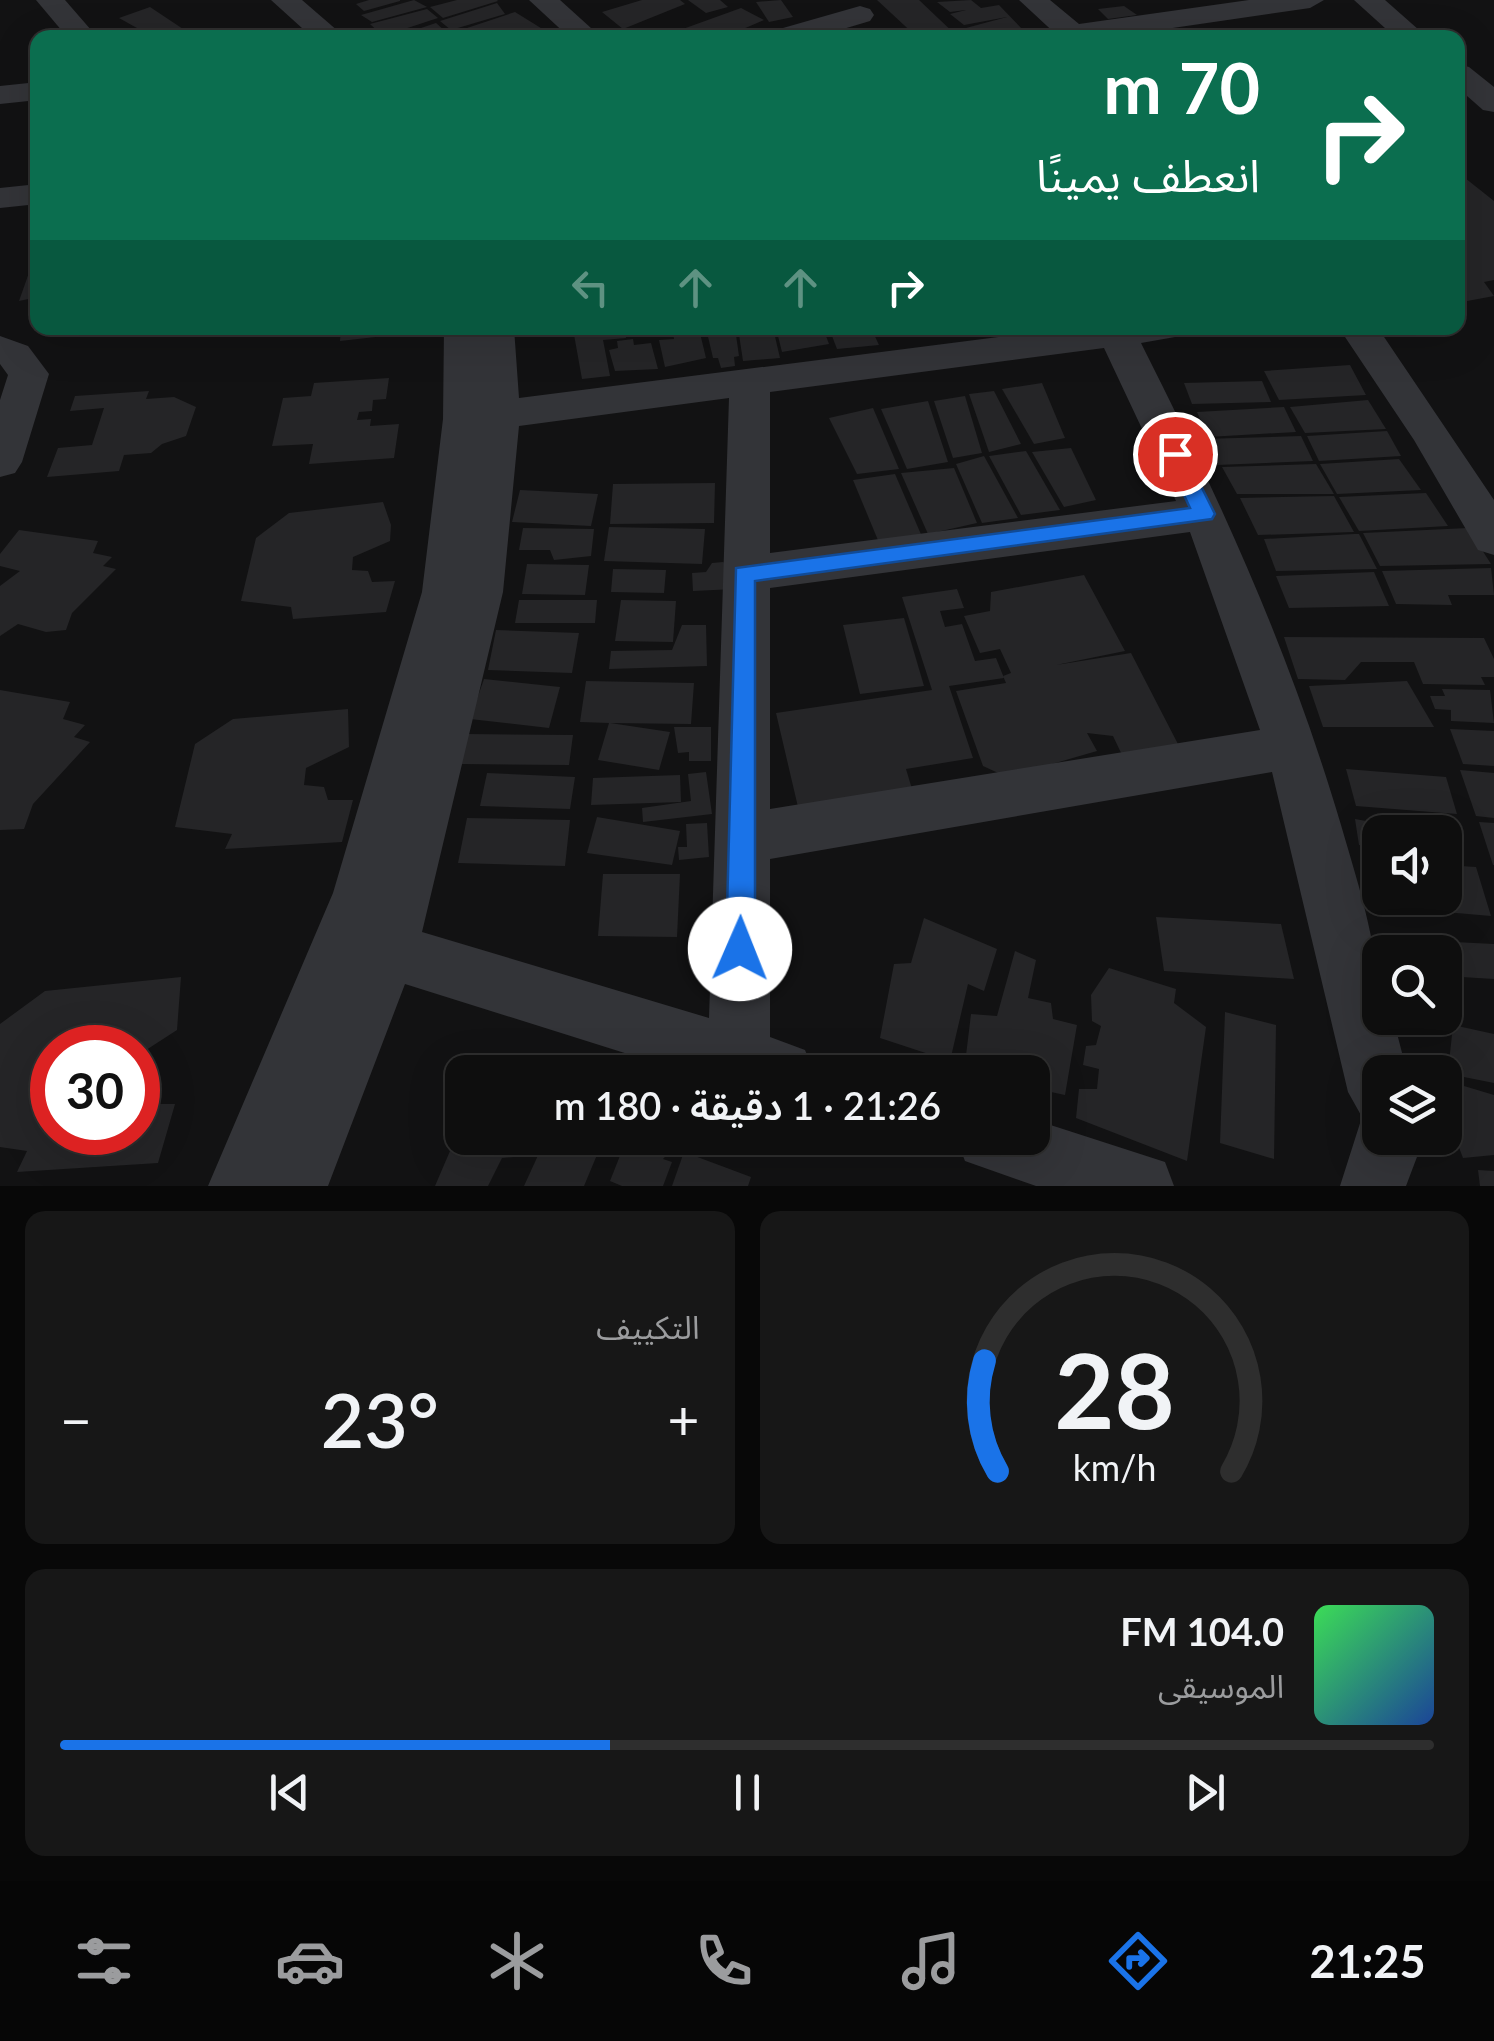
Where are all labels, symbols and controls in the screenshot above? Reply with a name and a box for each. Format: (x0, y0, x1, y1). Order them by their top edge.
text: 70 m (1103, 45, 1260, 129)
icon: right (1295, 70, 1425, 200)
text: انعطف يمينًا (1036, 148, 1260, 202)
icon: left (563, 260, 618, 315)
icon: ahead (668, 260, 723, 315)
icon: ahead (773, 260, 828, 315)
icon: right (878, 260, 933, 315)
pin (1133, 412, 1218, 497)
icon: arrive (1148, 427, 1203, 482)
map controls (1362, 815, 1462, 1155)
button: sound (1362, 815, 1462, 915)
position arrow (688, 897, 792, 1001)
button: search (1362, 935, 1462, 1035)
speed limit sign: 30 (30, 1025, 160, 1155)
button: layers (1362, 1055, 1462, 1155)
text: 21:26 · 1 دقيقة · 180 m (554, 1082, 941, 1128)
text: التكييف (596, 1307, 700, 1346)
text: 28 (1054, 1326, 1175, 1451)
text: 23° (321, 1374, 439, 1464)
text: − (60, 1386, 92, 1452)
text: + (668, 1386, 700, 1452)
text: km/h (1072, 1446, 1156, 1489)
text: 104.0 FM (1120, 1608, 1284, 1654)
text: الموسيقى (1158, 1666, 1284, 1705)
icon: previous (262, 1765, 317, 1820)
icon: pause (720, 1765, 775, 1820)
icon: next (1178, 1765, 1233, 1820)
icon: filters (69, 1926, 139, 1996)
icon: car (275, 1926, 345, 1996)
icon: climate (482, 1926, 552, 1996)
icon: phone (689, 1926, 759, 1996)
icon: music (896, 1926, 966, 1996)
icon: directions (1103, 1926, 1173, 1996)
text: 21:25 (1310, 1934, 1426, 1988)

